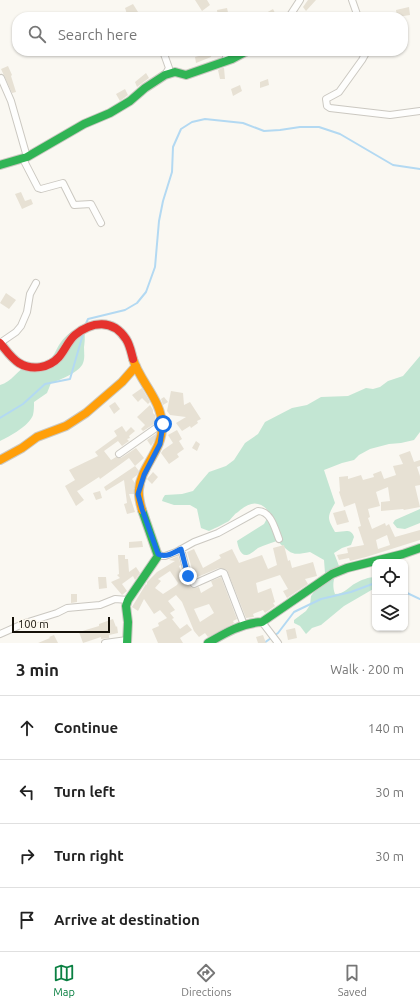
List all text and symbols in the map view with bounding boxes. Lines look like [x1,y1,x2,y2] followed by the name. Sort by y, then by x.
[12,12,408,56] search box
[26,23,48,45] icon: search
[58,26,137,43] text: Search here
[154,415,172,433] route start
[372,559,408,631] map controls
[372,559,408,595] button: locate
[179,567,197,585] route end
[372,595,408,631] button: layers
[12,615,110,634] scale bar
[18,618,49,630] text: 100 m
[16,660,59,679] text: 3 min
[330,662,404,676] text: Walk · 200 m
[16,717,38,739] icon: ahead
[54,719,118,736] text: Continue
[368,721,404,735] text: 140 m
[16,781,38,803] icon: left
[54,783,115,800] text: Turn left
[375,785,404,799] text: 30 m
[16,845,38,867] icon: right
[54,847,124,864] text: Turn right
[375,849,404,863] text: 30 m
[16,909,38,931] icon: arrive
[54,911,200,928] text: Arrive at destination
[53,962,75,998] tab: Map
[181,962,231,998] tab: Directions
[338,962,367,998] tab: Saved

